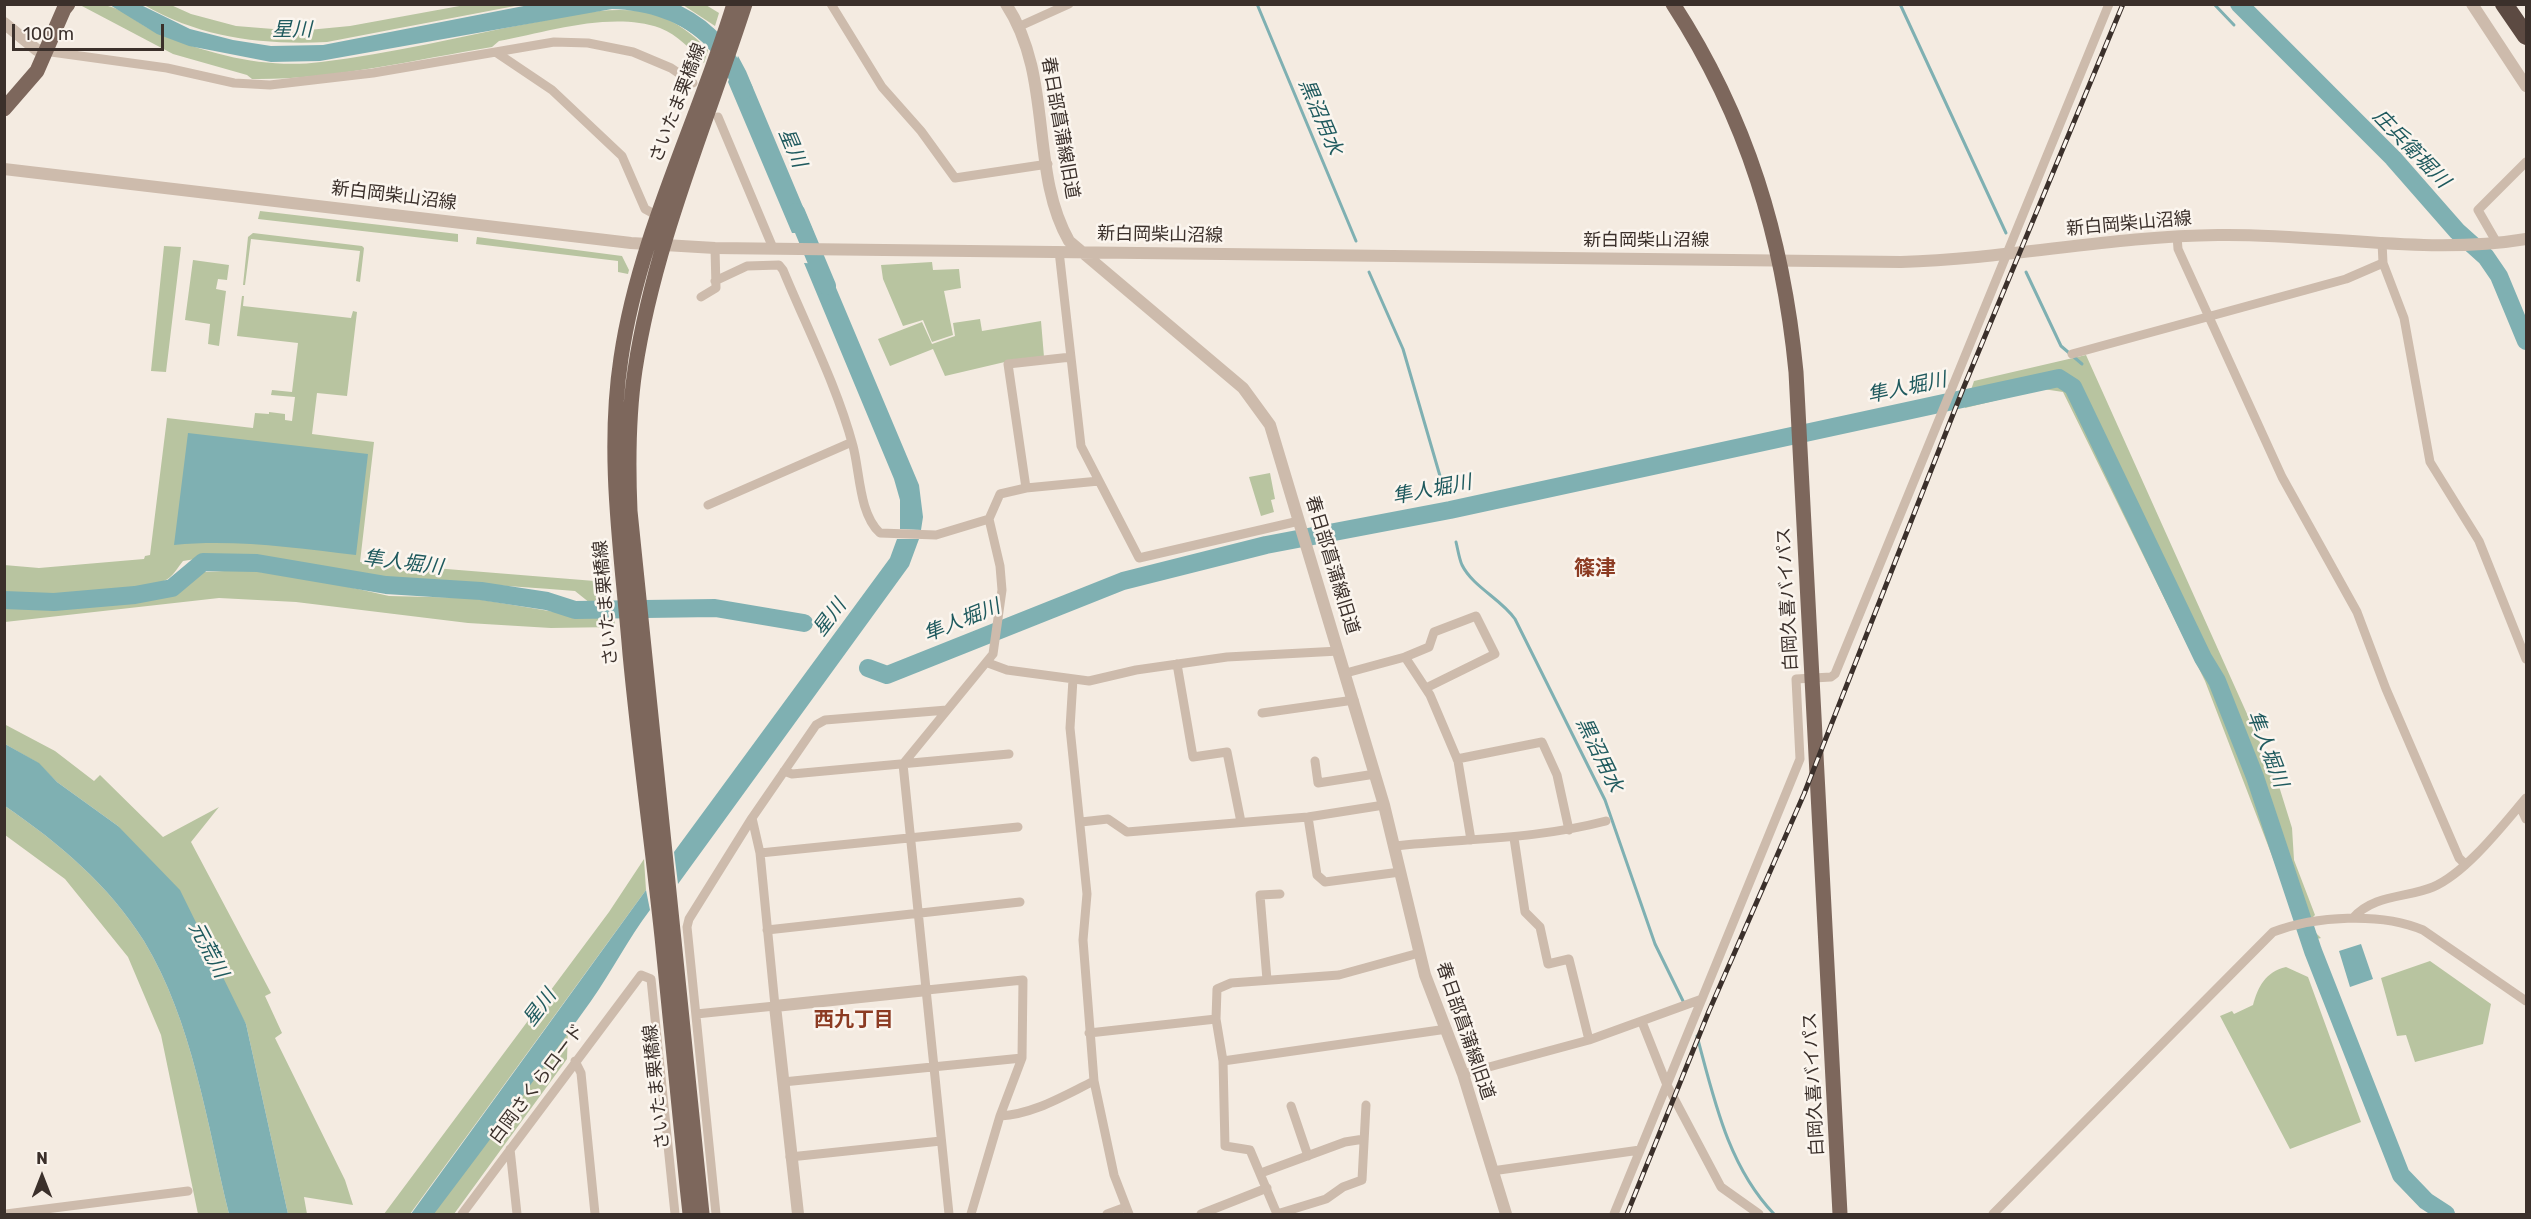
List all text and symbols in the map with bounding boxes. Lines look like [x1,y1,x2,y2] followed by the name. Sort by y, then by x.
[15,12,166,50] scale bar
[272,18,312,42] water label: 星川
[23,23,74,45] text: 100 m
[645,40,711,166] street label: さいたま栗橋線
[1037,55,1083,201] street label: 春日部菖蒲線旧道
[1293,75,1347,159] water label: 黒沼用水
[2368,105,2454,193] water label: 庄兵衛堀川
[773,125,811,171] water label: 星川
[330,178,458,214] street label: 新白岡柴山沼線
[2065,208,2193,240] street label: 新白岡柴山沼線
[1097,223,1223,247] street label: 新白岡柴山沼線
[1583,230,1709,252] street label: 新白岡柴山沼線
[1865,368,1949,408] water label: 隼人堀川
[1390,471,1474,509] water label: 隼人堀川
[1301,493,1363,637] street label: 春日部菖蒲線旧道
[1773,527,1803,671] street label: 白岡久喜バイパス
[590,539,622,667] street label: さいたま栗橋線
[362,546,444,580] water label: 隼人堀川
[1574,556,1616,582] district label: 篠津
[808,595,852,641] water label: 星川
[920,595,1004,647] water label: 隼人堀川
[2241,707,2293,791] water label: 隼人堀川
[1571,714,1627,796] water label: 黒沼用水
[183,918,233,982] water label: 元荒川
[1431,959,1499,1103] street label: 春日部菖蒲線旧道
[518,985,562,1031] water label: 星川
[814,1008,894,1032] district label: 西九丁目
[1799,1012,1829,1156] street label: 白岡久喜バイパス
[485,1020,589,1148] street label: 白岡さくらロード
[640,1023,674,1151] street label: さいたま栗橋線
[12,1147,72,1207] north arrow
[36,1149,48,1168] text: N

